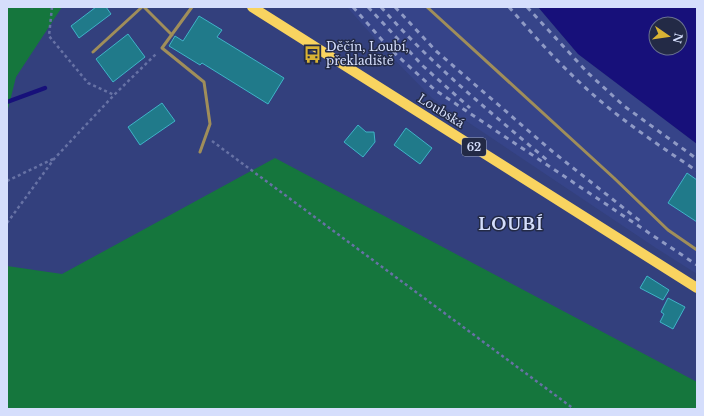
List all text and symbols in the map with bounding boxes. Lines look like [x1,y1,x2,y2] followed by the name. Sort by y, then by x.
[648,16,688,56] north arrow
[670,32,686,46] text: N
[326,39,409,68] place label: Děčín, Loubí, překladiště
[303,44,323,64] bus stop icon: Děčín, Loubí, překladiště
[415,90,468,131] street label: Loubská
[462,138,486,156] road number: 62
[478,214,544,234] district label: LOUBÍ

